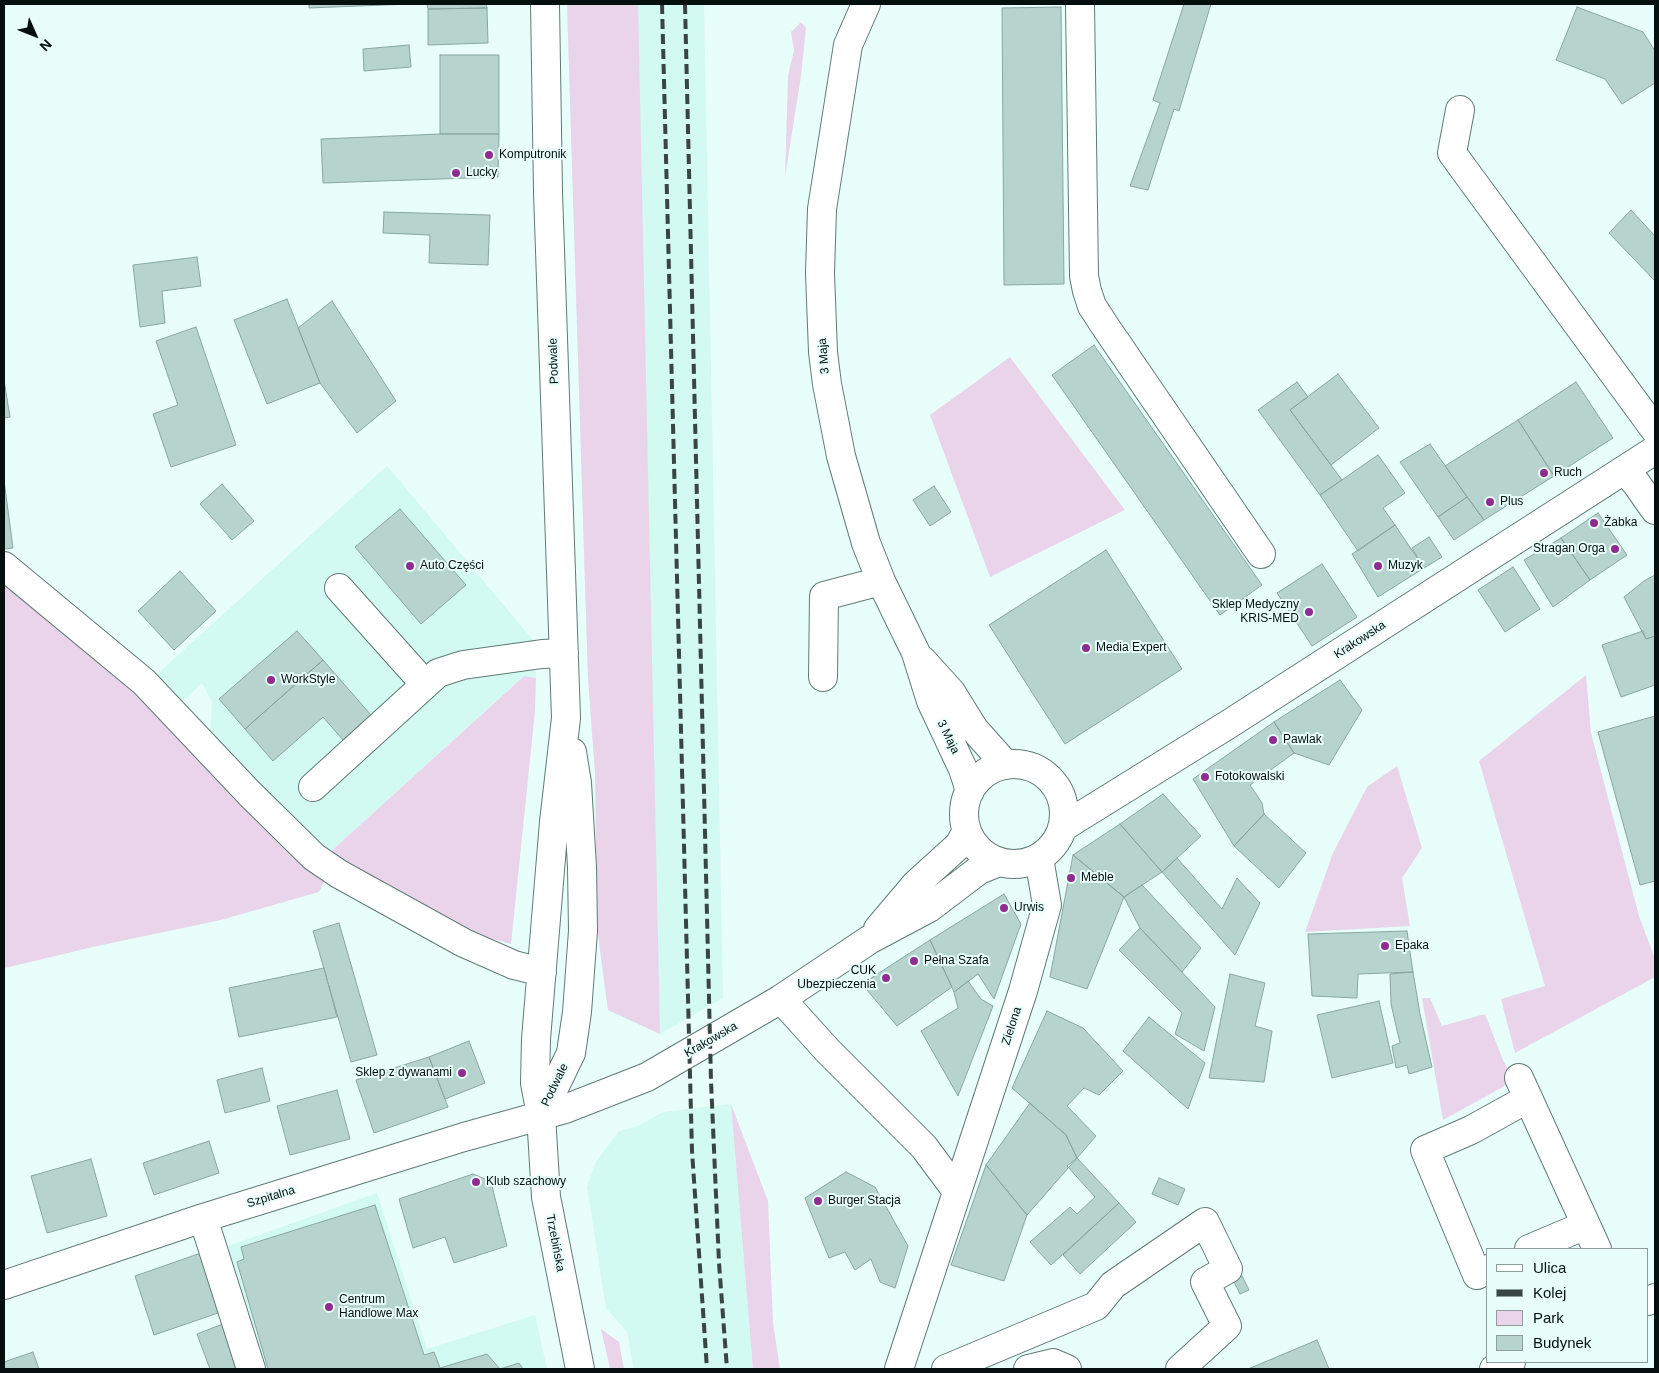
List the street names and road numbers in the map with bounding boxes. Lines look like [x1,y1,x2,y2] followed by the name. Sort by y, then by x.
[815,337,833,375] street label: 3 Maja
[546,338,562,384] street label: Podwale
[1331,618,1389,662] street label: Krakowska
[934,718,962,756] street label: 3 Maja
[999,1005,1025,1047] street label: Zielona
[682,1019,740,1061] street label: Krakowska
[538,1061,572,1109] street label: Podwale
[245,1183,297,1211] street label: Szpitalna
[542,1213,568,1273] street label: Trzebińska

